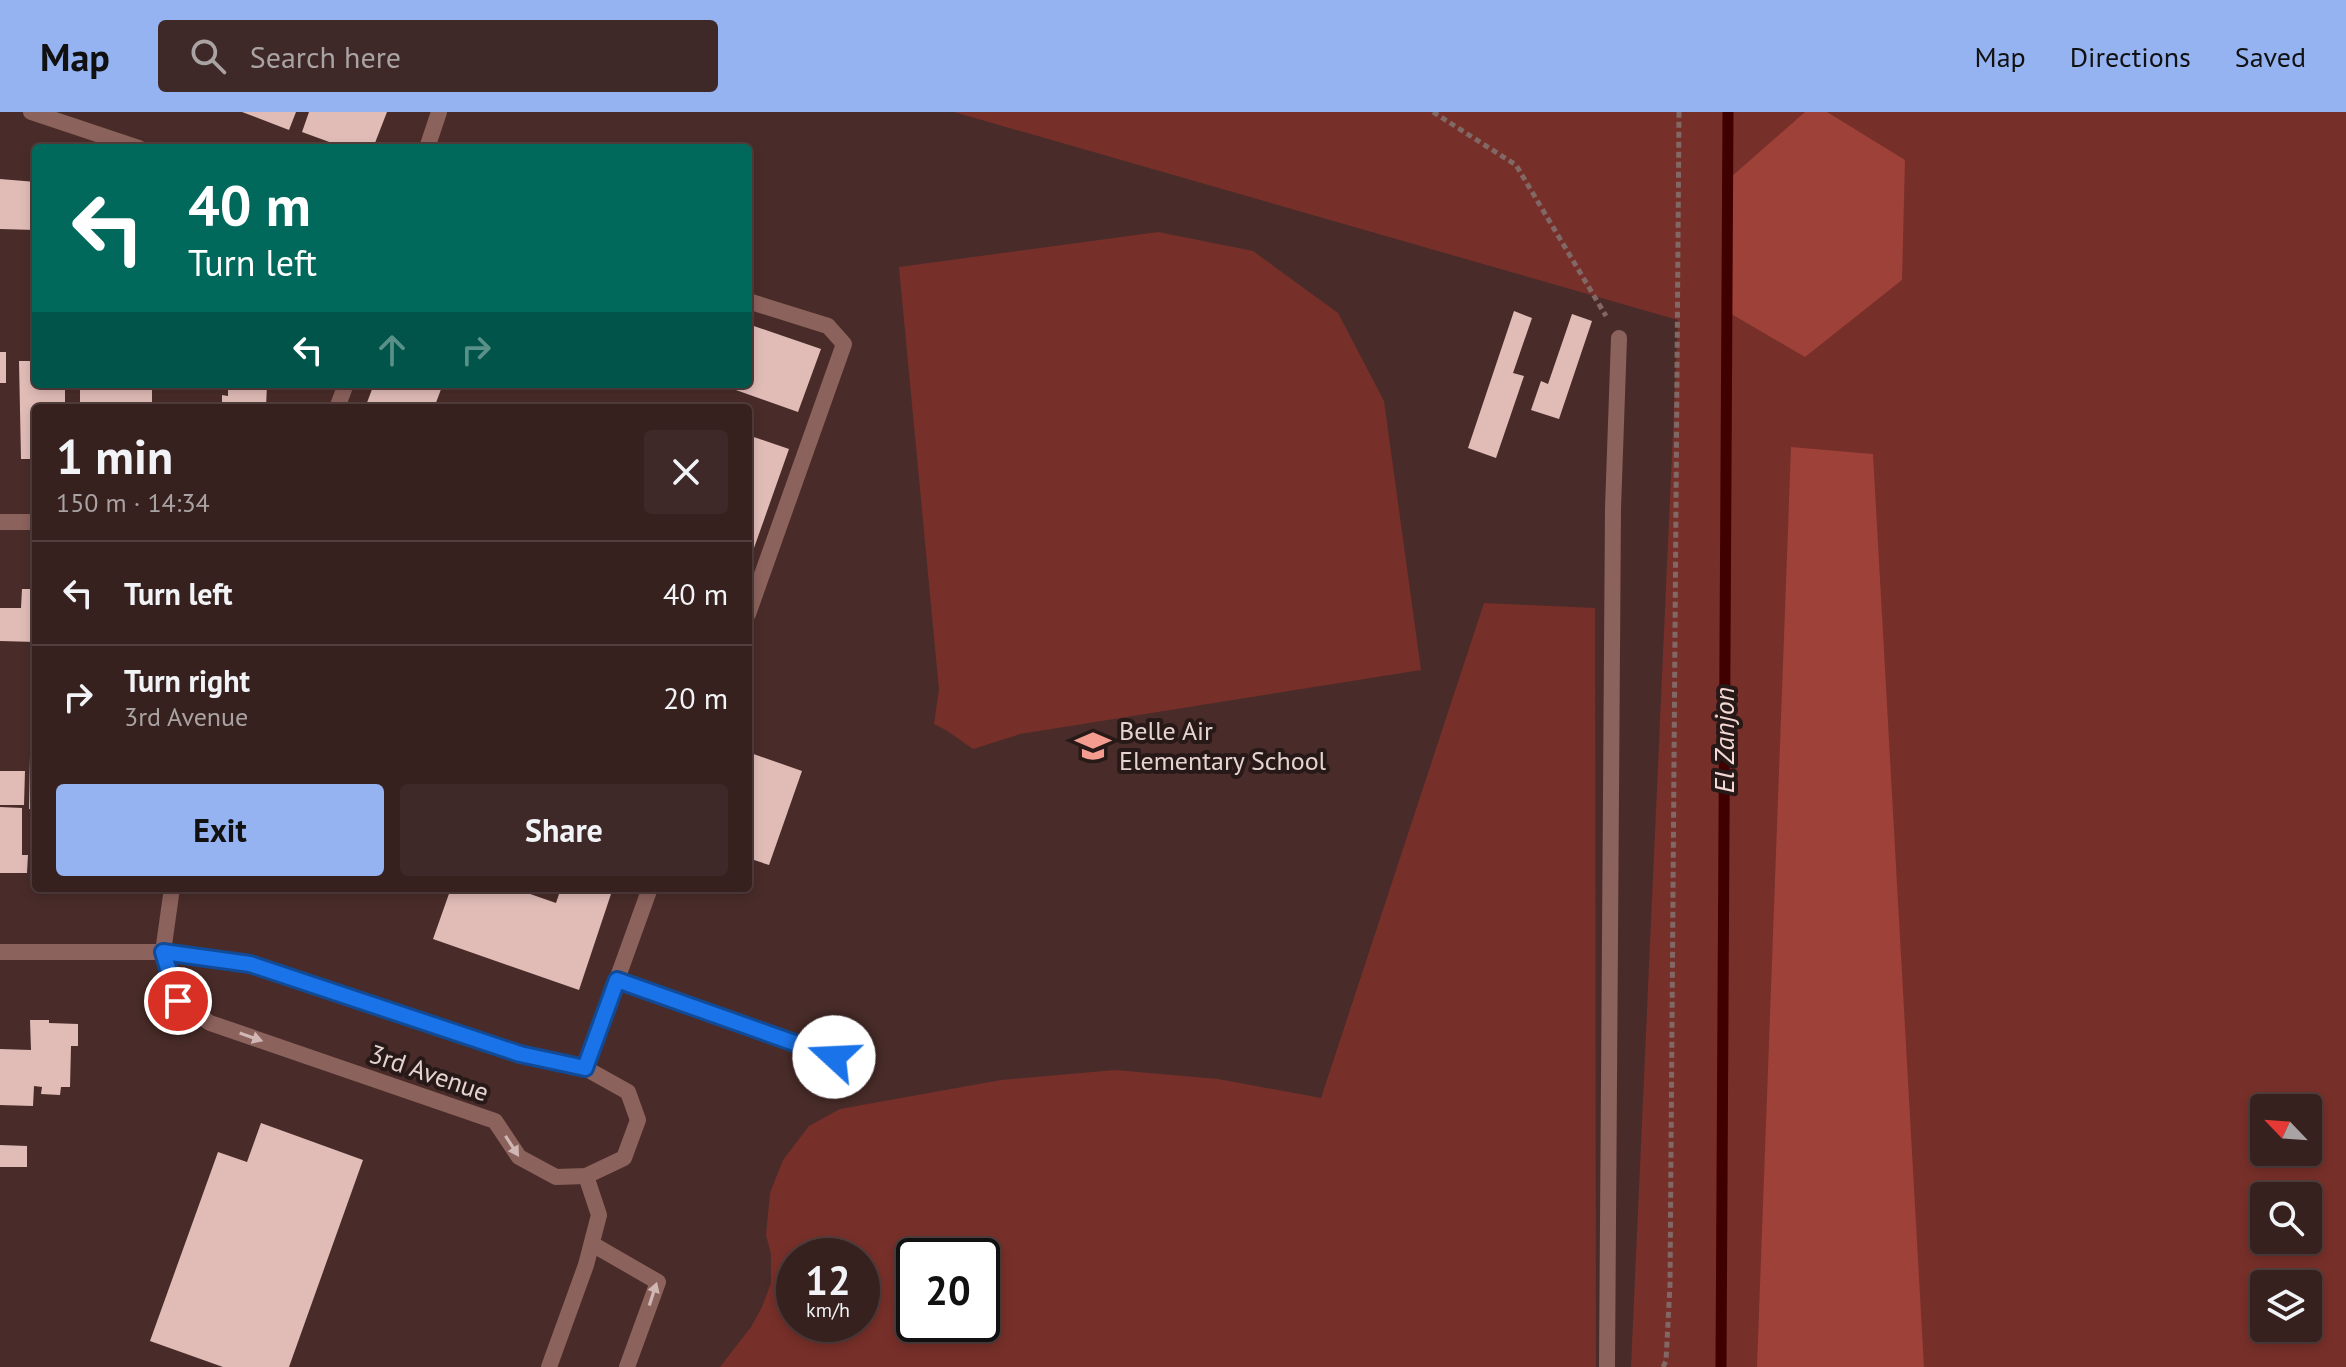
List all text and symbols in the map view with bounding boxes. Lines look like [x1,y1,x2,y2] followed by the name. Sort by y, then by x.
[158,20,718,92] search box
[40,32,110,81] text: Map
[186,34,230,78] icon: search
[250,37,401,76] text: Search here
[1975,38,2026,75] text: Map
[2070,38,2191,75] text: Directions
[2235,38,2306,75] text: Saved
[188,169,311,241] text: 40 m
[56,176,160,280] icon: left
[188,239,317,286] text: Turn left
[286,328,330,372] icon: left
[370,328,414,372] icon: ahead
[454,328,498,372] icon: right
[56,425,173,487] text: 1 min
[644,430,728,514] button: close
[56,486,210,519] text: 150 m · 14:34
[56,571,100,615] icon: left
[124,574,232,613] text: Turn left
[663,574,728,613] text: 40 m
[124,661,250,700] text: Turn right
[56,675,100,719] icon: right
[663,678,728,717] text: 20 m
[1705,687,1742,793] water label: El Zanjon
[124,700,248,733] text: 3rd Avenue
[1119,714,1327,777] place label: Belle Air Elementary School
[1074,727,1112,765] school or university icon: Belle Air Elementary School
[56,784,384,876] button: Exit
[400,784,728,876] button: Share
[144,967,212,1035] pin
[156,979,200,1023] icon: arrive
[792,1015,876,1099] position arrow
[239,1031,263,1043] one-way arrow
[365,1037,493,1108] street label: 3rd Avenue
[2250,1094,2322,1166] north arrow
[2250,1094,2322,1342] map controls
[504,1135,518,1157] one-way arrow
[2250,1182,2322,1254] button: search
[896,1238,1000,1342] speed limit sign: 20
[805,1254,851,1306] text: 12
[2250,1270,2322,1342] button: layers
[647,1282,660,1306] one-way arrow
[806,1297,850,1323] text: km/h

